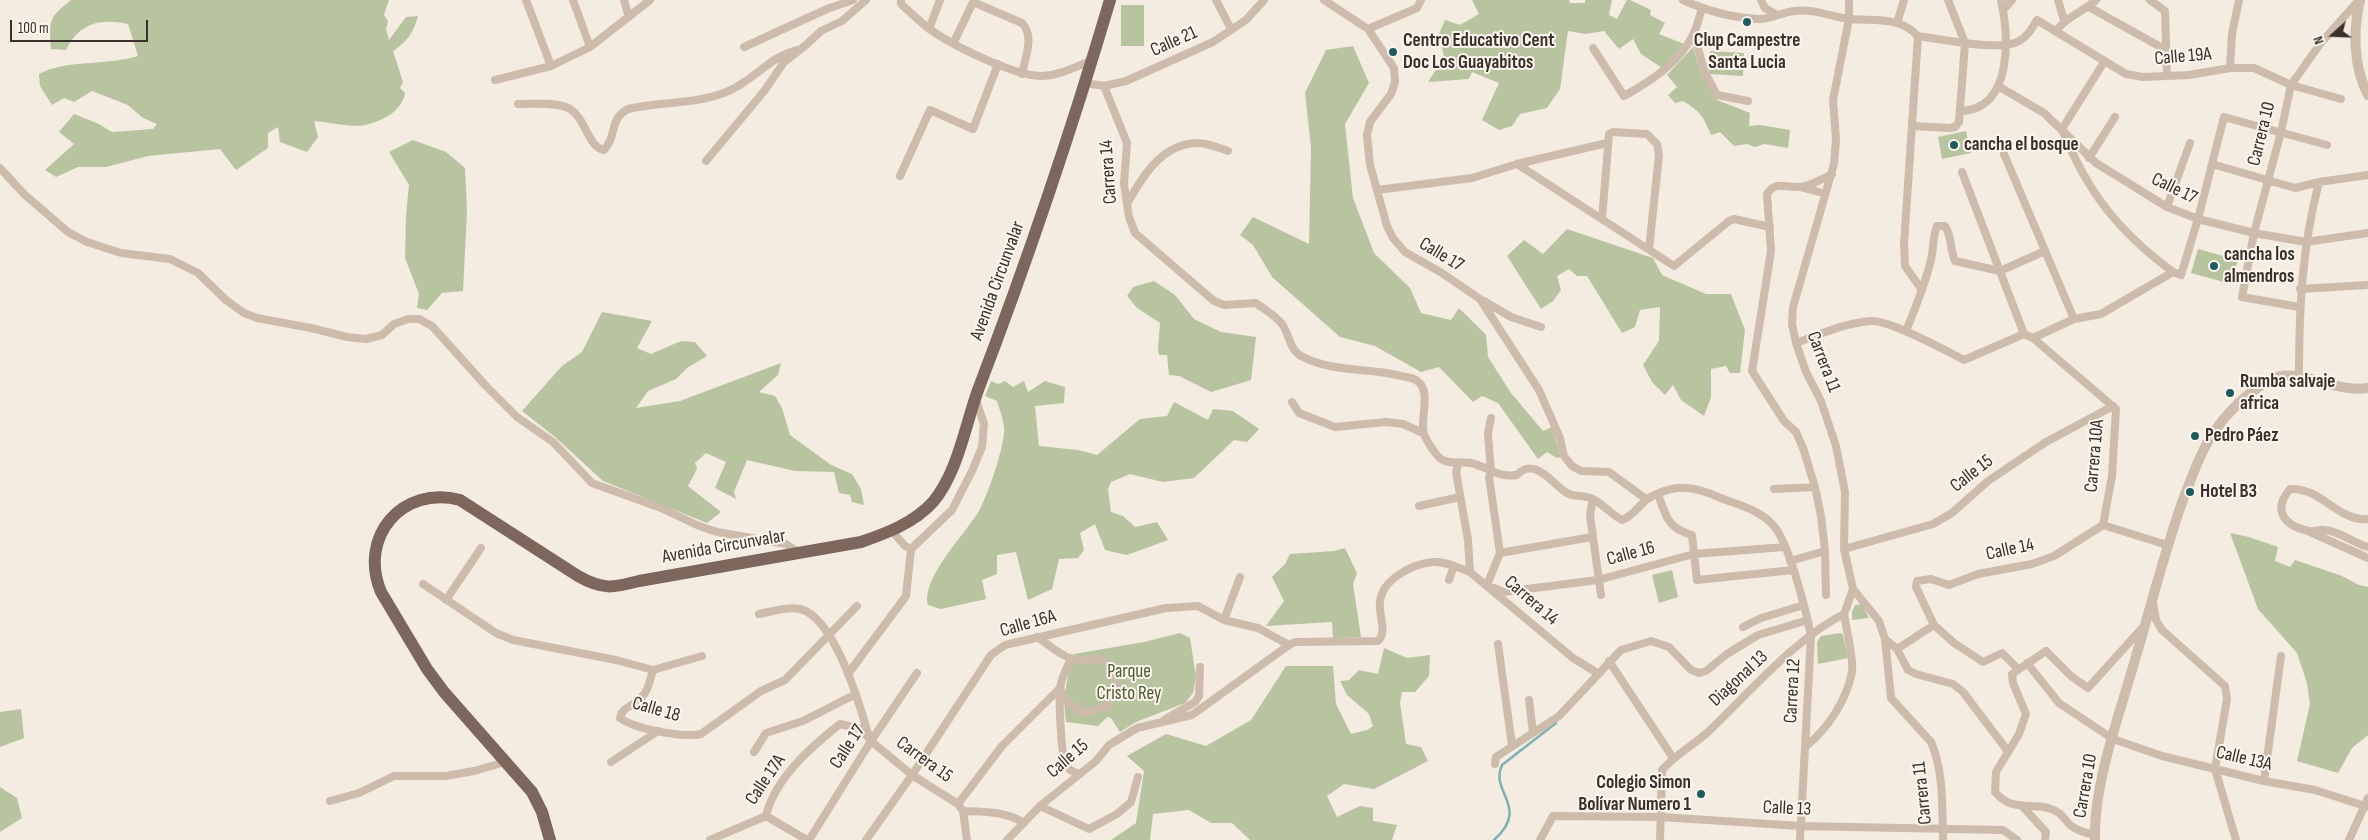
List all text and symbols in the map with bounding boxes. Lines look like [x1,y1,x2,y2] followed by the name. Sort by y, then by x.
[12,10,150,42] scale bar
[2308,10,2358,60] north arrow
[1741,16,1753,28] marker: Clup Campestre Santa Lucia
[18,19,49,38] text: 100 m
[1147,22,1201,62] street label: Calle 21
[1403,30,1555,74] place label: Centro Educativo Cent Doc Los Guayabitos
[1694,30,1800,74] place label: Clup Campestre Santa Lucia
[2309,34,2328,47] text: N
[2154,43,2212,71] street label: Calle 19A
[1387,46,1399,58] marker: Centro Educativo Cent Doc Los Guayabitos
[2243,100,2281,168] street label: Carrera 10
[1964,134,2079,156] place label: cancha el bosque
[1095,139,1123,205] street label: Carrera 14
[1948,139,1960,151] marker: cancha el bosque
[2147,168,2201,210] street label: Calle 17
[966,218,1030,344] street label: Avenida Circunvalar
[1414,233,1468,277] street label: Calle 17
[2224,244,2295,288] place label: cancha los almendros
[2208,260,2220,272] marker: cancha los almendros
[1801,328,1845,396] street label: Carrera 11
[2240,371,2335,415] place label: Rumba salvaje africa
[2224,387,2236,399] marker: Rumba salvaje africa
[2080,419,2110,493] street label: Carrera 10A
[2205,425,2278,447] place label: Pedro Páez
[2189,430,2201,442] marker: Pedro Páez
[1946,450,1998,498] street label: Calle 15
[2200,481,2257,503] place label: Hotel B3
[2184,486,2196,498] marker: Hotel B3
[661,525,787,569] street label: Avenida Circunvalar
[1984,534,2036,566] street label: Calle 14
[1604,537,1658,571] street label: Calle 16
[1499,571,1563,631] street label: Carrera 14
[997,605,1059,643] street label: Calle 16A
[1705,646,1773,712] street label: Diagonal 13
[1780,658,1806,724] street label: Carrera 12
[1097,661,1161,705] park label: Parque Cristo Rey
[629,692,683,728] street label: Calle 18
[825,721,871,773] street label: Calle 17
[891,732,957,788] street label: Carrera 15
[1042,735,1094,783] street label: Calle 15
[2214,742,2274,776] street label: Calle 13A
[741,750,791,810] street label: Calle 17A
[2069,752,2103,820] street label: Carrera 10
[1908,760,1938,826] street label: Carrera 11
[1578,772,1691,816] place label: Colegio Simon Bolívar Numero 1
[1695,788,1707,800] marker: Colegio Simon Bolívar Numero 1
[1762,796,1812,822] street label: Calle 13

